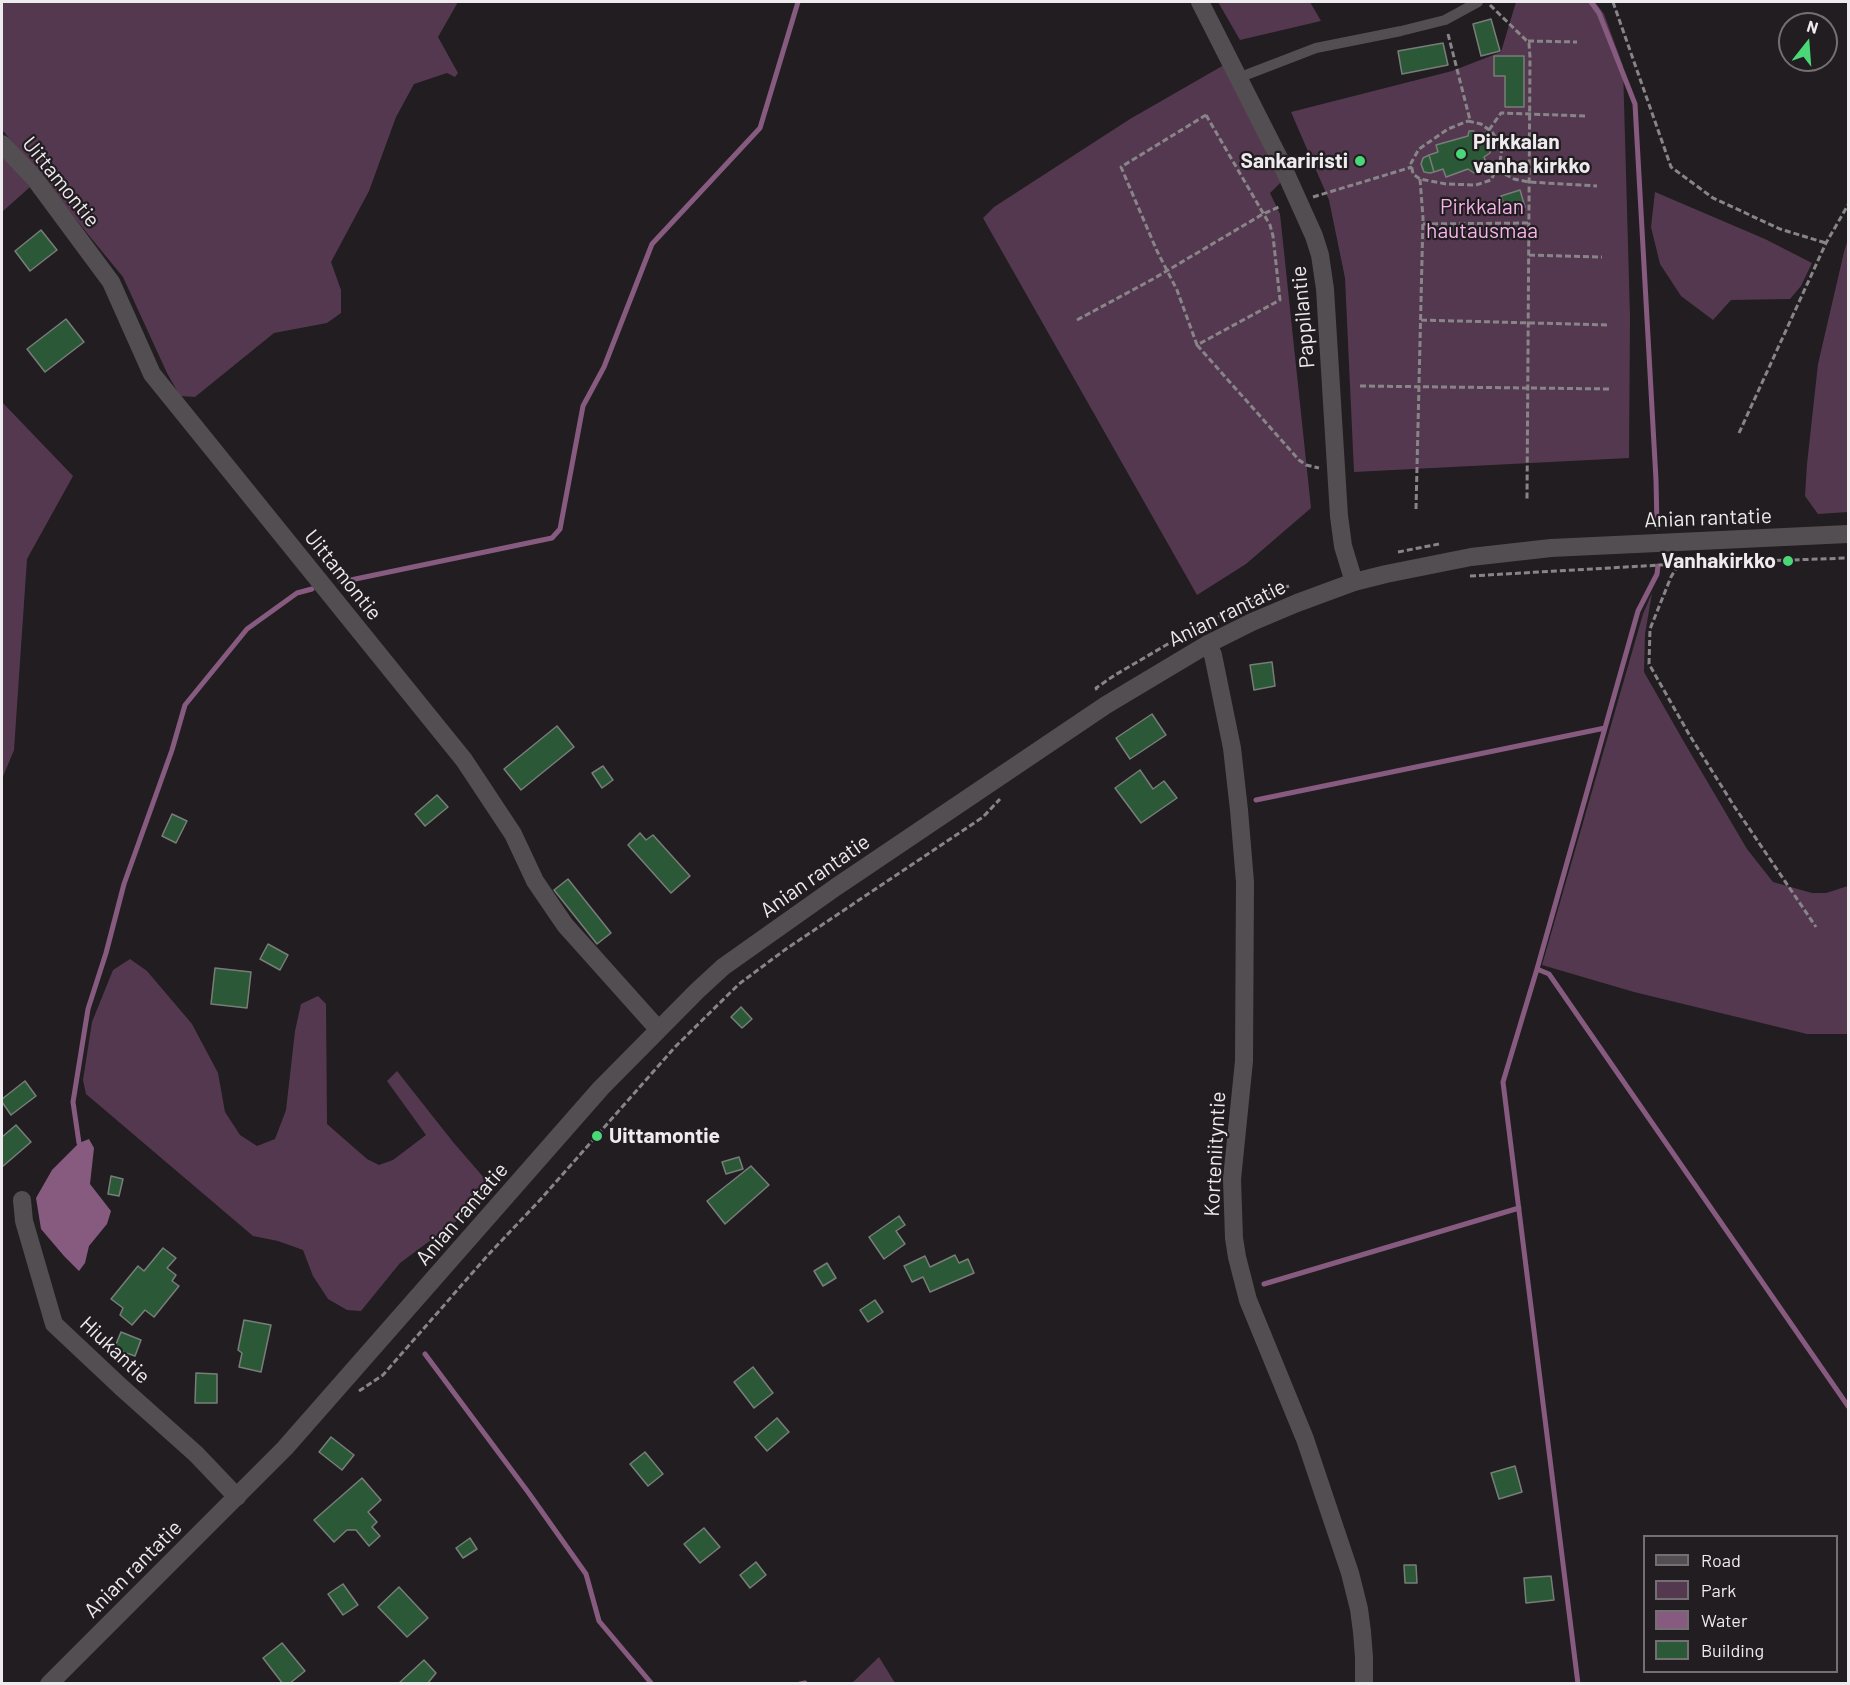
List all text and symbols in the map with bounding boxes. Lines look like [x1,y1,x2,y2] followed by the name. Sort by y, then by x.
[1778,12,1838,72] north arrow
[1805,16,1821,37] text: N
[1473,129,1590,179] place label: Pirkkalan vanha kirkko
[17,132,105,232] street label: Uittamontie
[1454,147,1468,161] marker: Pirkkalan vanha kirkko
[1241,148,1348,174] place label: Sankariristi
[1353,154,1367,168] marker: Sankariristi
[1426,194,1538,244] park label: Pirkkalan hautausmaa
[1286,265,1320,369] street label: Pappilantie
[1644,503,1772,533] street label: Anian rantatie
[299,525,387,625] street label: Uittamontie
[1661,548,1776,574] place label: Vanhakirkko
[1781,554,1795,568] marker: Vanhakirkko
[1164,574,1290,652] street label: Anian rantatie
[755,829,875,923] street label: Anian rantatie
[1199,1091,1231,1217] street label: Korteniityntie
[609,1123,720,1149] place label: Uittamontie
[590,1129,604,1143] marker: Uittamontie
[411,1158,513,1270] street label: Anian rantatie
[75,1311,155,1389] street label: Hiukantie
[79,1515,187,1623] street label: Anian rantatie
[1643,1535,1838,1673] legend
[1701,1549,1741,1571] text: Road
[1701,1579,1736,1601] text: Park
[1701,1609,1748,1631] text: Water
[1701,1639,1764,1661] text: Building

